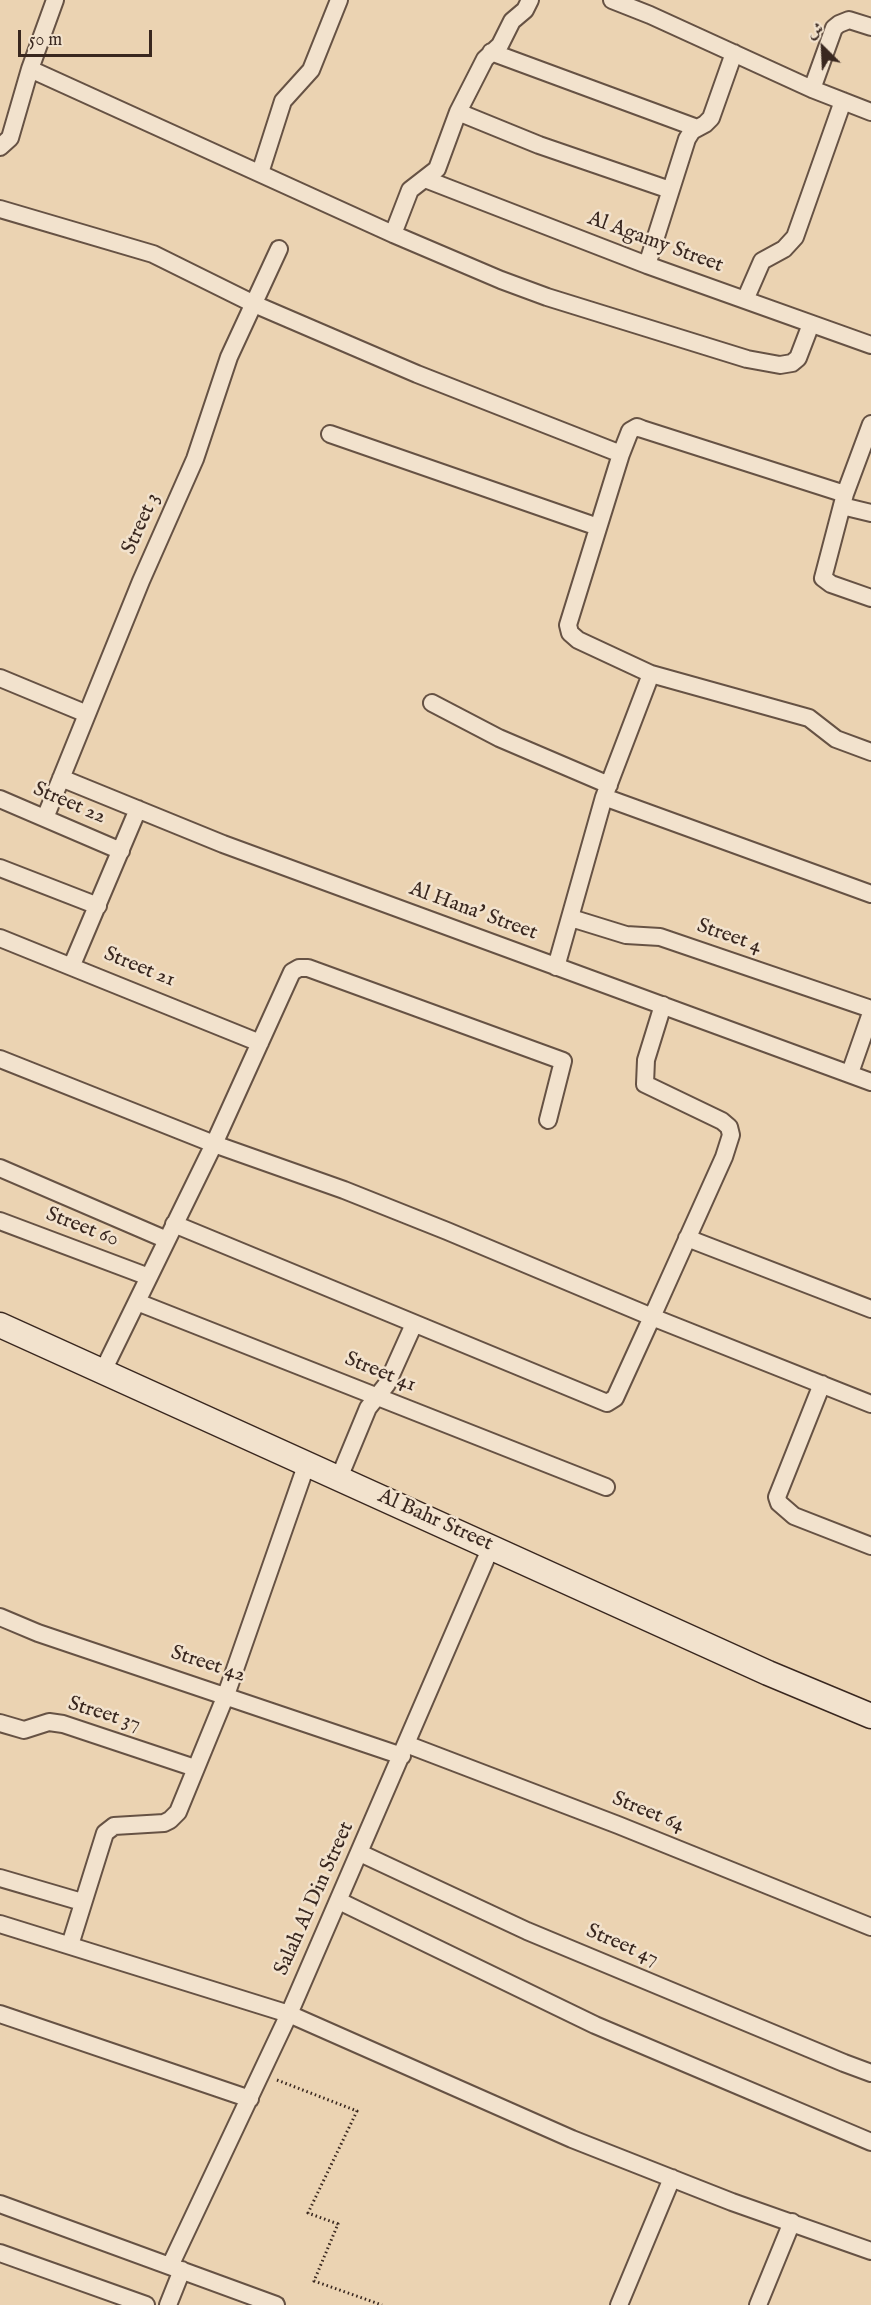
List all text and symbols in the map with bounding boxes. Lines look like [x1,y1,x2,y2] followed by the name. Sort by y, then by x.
[21,18,154,56] scale bar
[793,18,853,78] north arrow
[804,19,827,44] text: ش
[29,29,62,52] text: 50 m
[584,207,726,279] street label: Al Agamy Street
[117,489,167,559] street label: Street 3
[29,777,109,831] street label: Street 22
[406,877,540,947] street label: Al Hana' Street
[693,914,765,960] street label: Street 4
[100,942,178,994] street label: Street 21
[42,1203,122,1253] street label: Street 60
[341,1347,419,1399] street label: Street 41
[374,1484,496,1558] street label: Al Bahr Street
[168,1641,248,1689] street label: Street 42
[65,1692,143,1738] street label: Street 37
[608,1787,688,1839] street label: Street 64
[270,1818,360,1980] street label: Salah Al Din Street
[582,1920,662,1972] street label: Street 47

